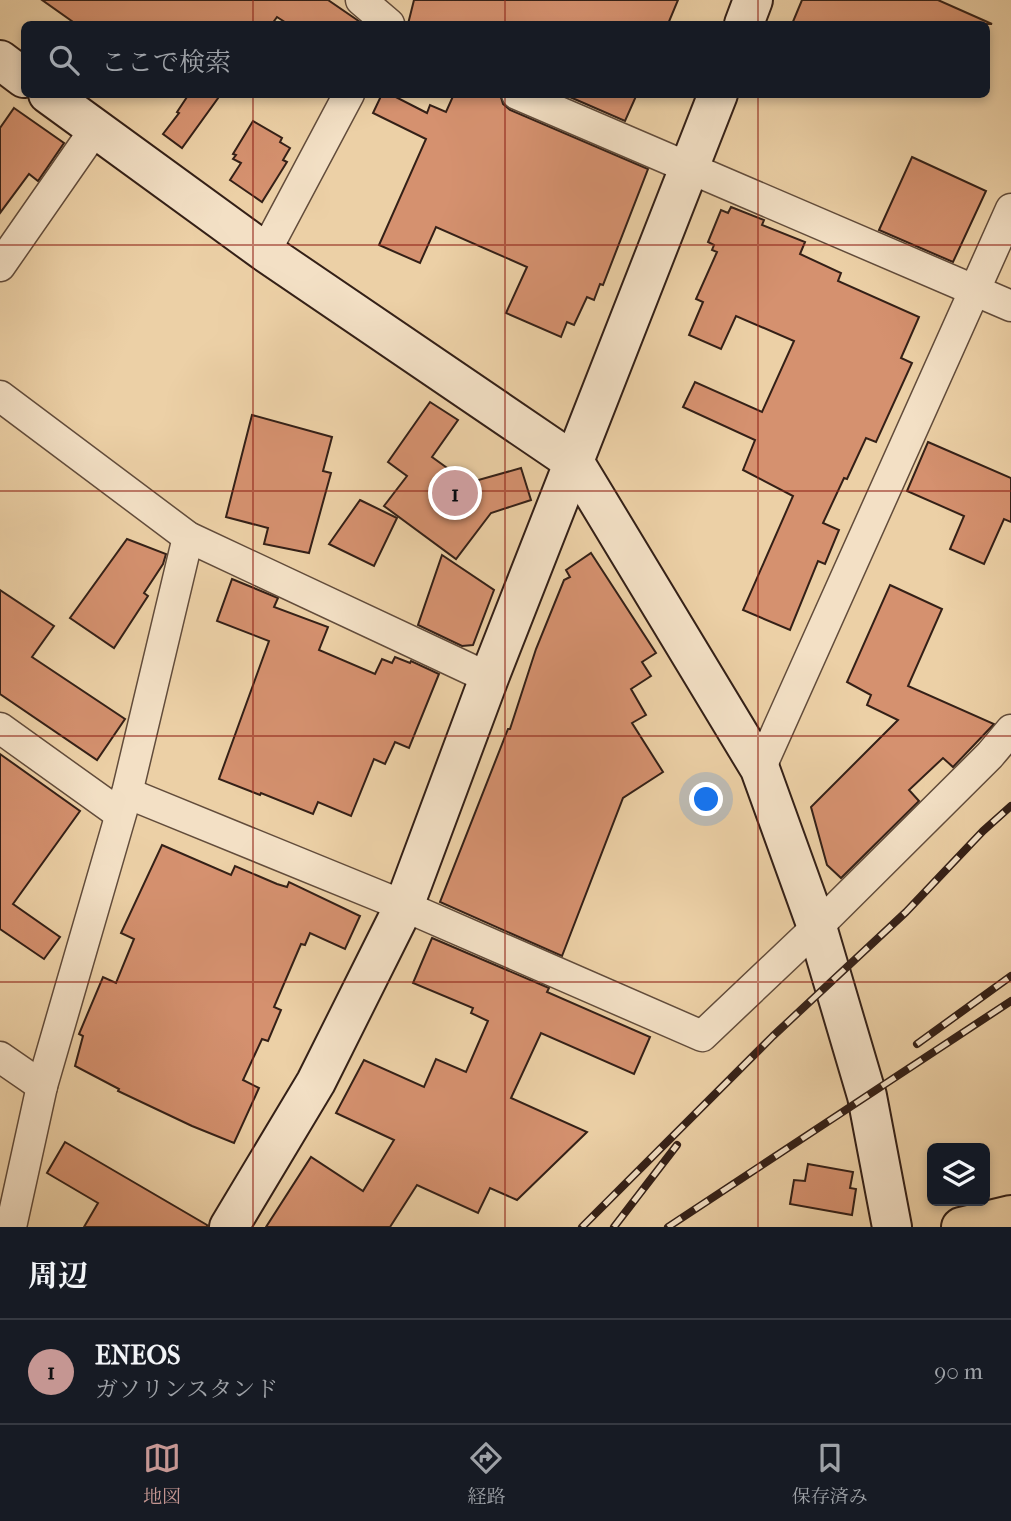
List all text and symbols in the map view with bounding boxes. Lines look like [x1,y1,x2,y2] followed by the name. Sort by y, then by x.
[21,21,990,98] search box
[45,41,83,79] icon: search
[101,47,231,78] text: ここで検索
[432,467,478,519] pin: 1
[689,782,723,816] your location
[927,1143,990,1206] map controls
[927,1143,990,1206] button: layers
[28,1259,88,1294] text: 周辺
[95,1340,181,1371] text: ENEOS
[47,1358,55,1385] text: 1
[934,1358,983,1385] text: 90 m
[95,1376,278,1403] text: ガソリンスタンド
[143,1439,181,1508] tab: 地図
[467,1439,506,1508] tab: 経路
[792,1439,868,1508] tab: 保存済み

